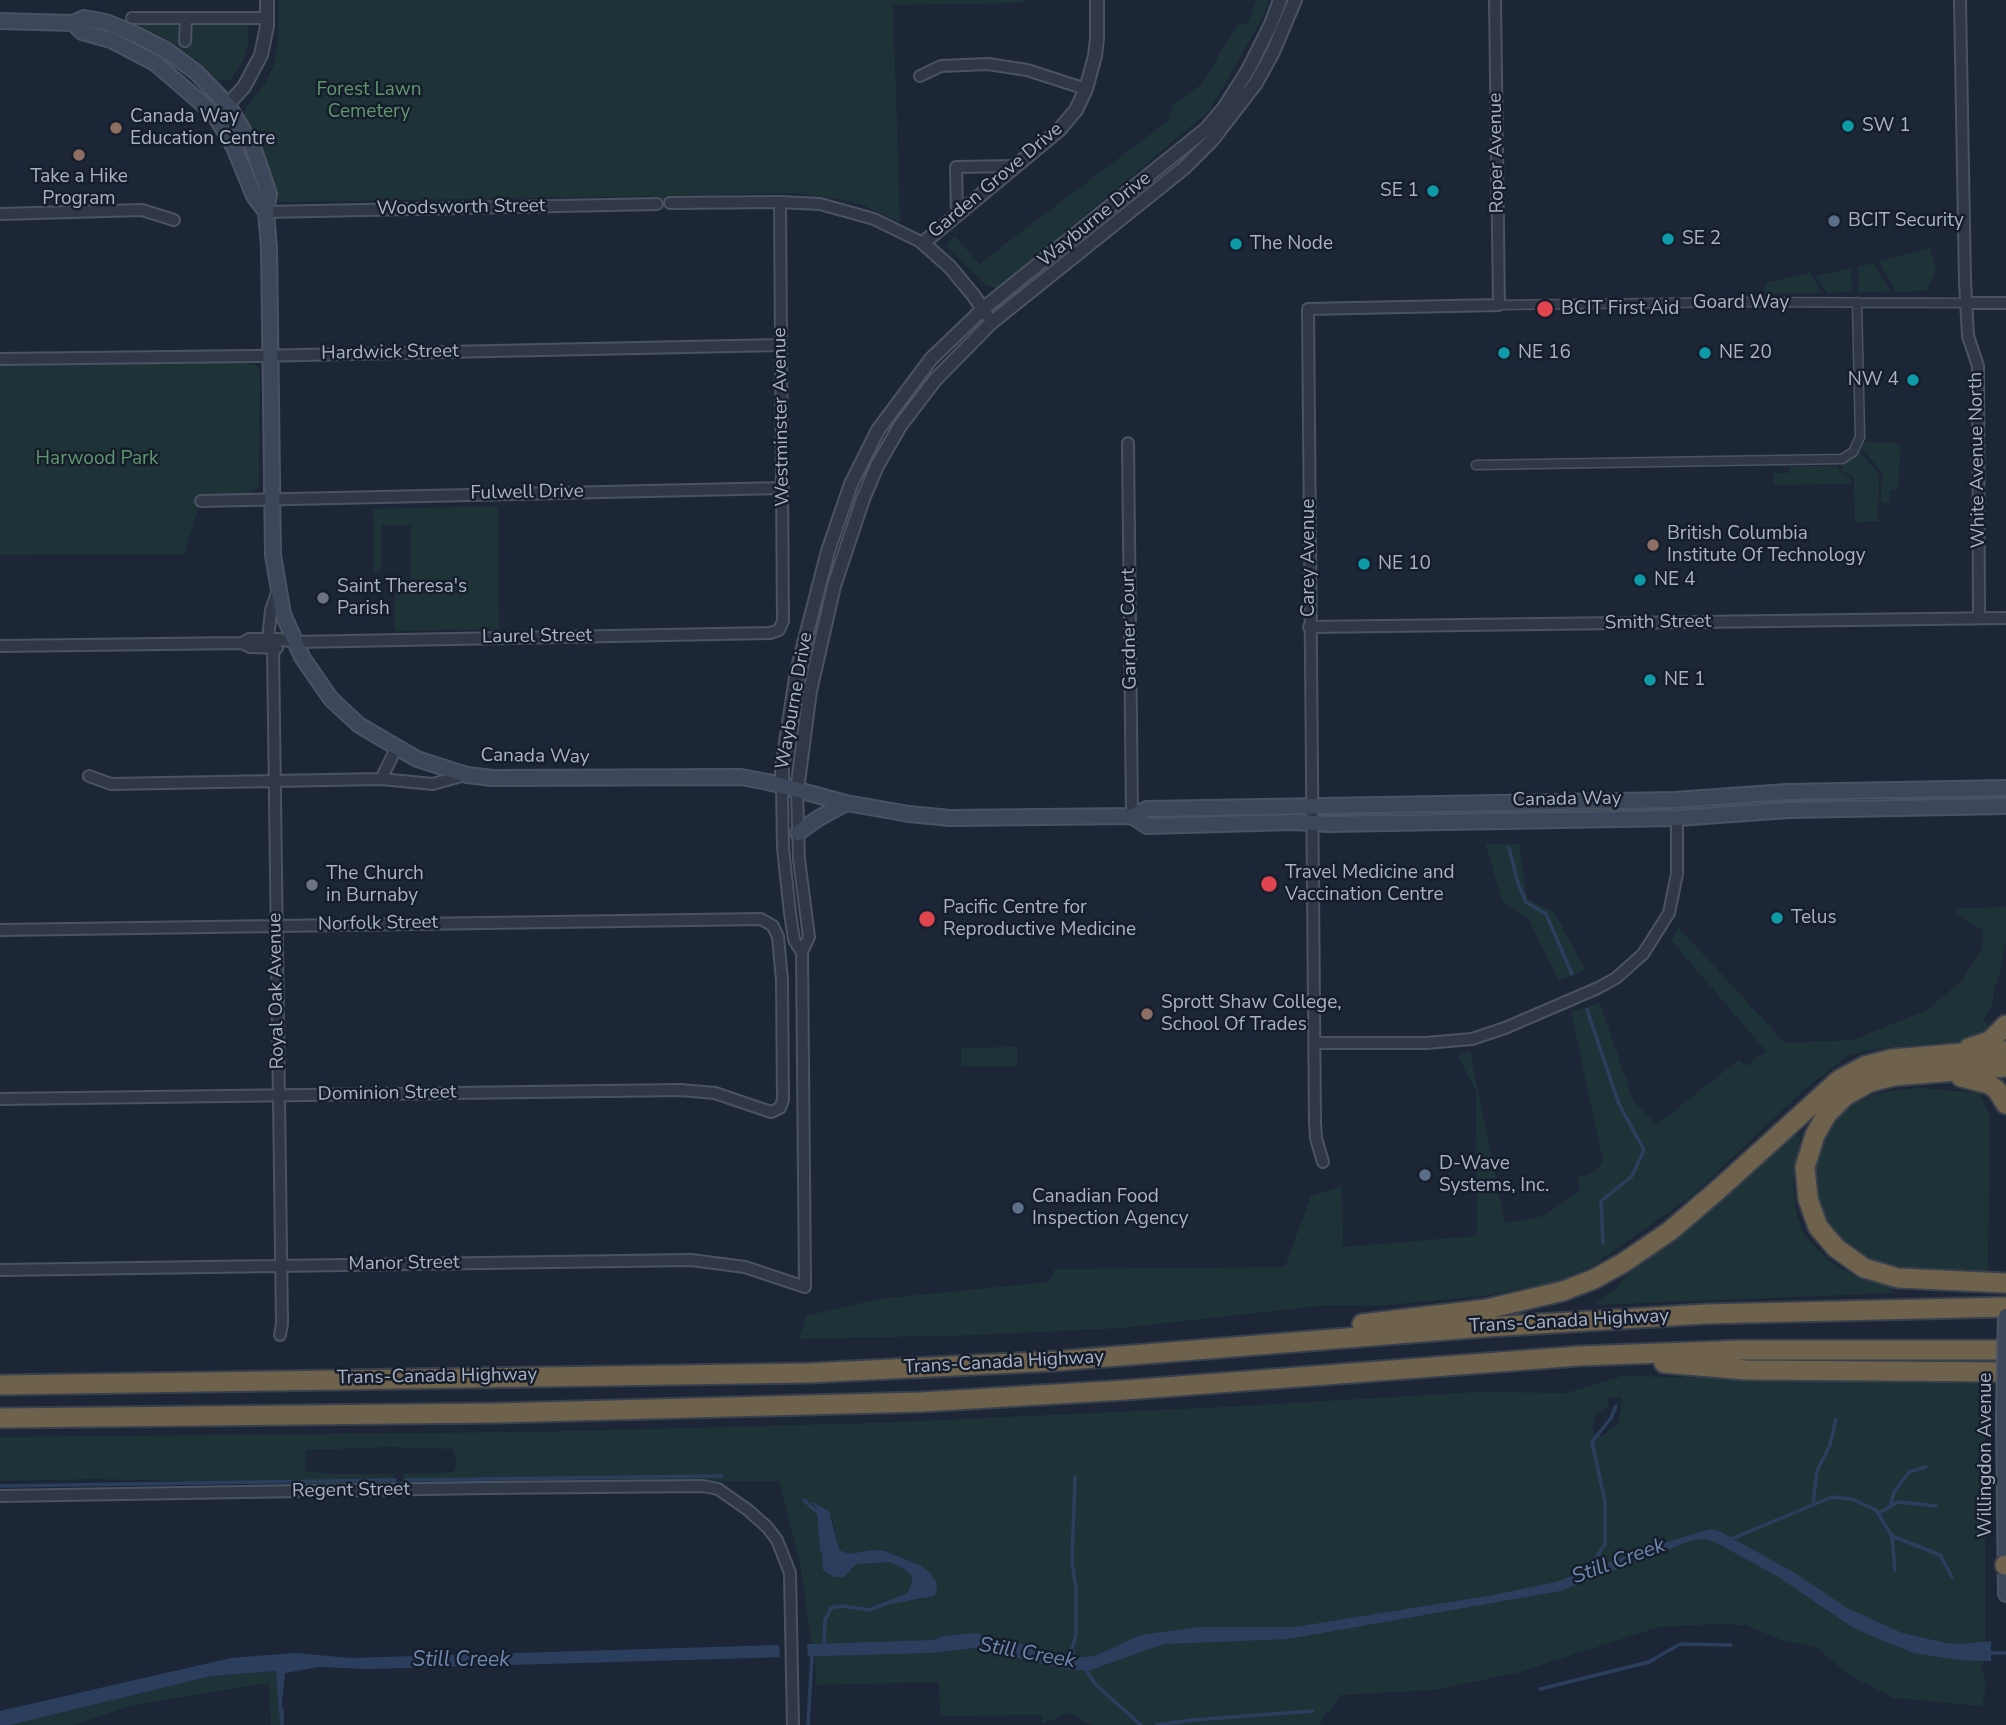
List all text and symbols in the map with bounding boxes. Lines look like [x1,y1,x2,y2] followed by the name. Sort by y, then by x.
[316,79,422,123] park label: Forest Lawn Cemetery
[1485,93,1509,213] street label: Roper Avenue
[130,106,275,150] place label: Canada Way Education Centre
[1862,115,1911,137] place label: SW 1
[924,118,1068,244] street label: Garden Grove Drive
[1840,118,1856,134] marker: SW 1
[108,120,124,136] marker: Canada Way Education Centre
[71,147,87,163] marker: Take a Hike Program
[30,166,128,210] place label: Take a Hike Program
[1034,167,1156,273] street label: Wayburne Drive
[1380,180,1419,202] place label: SE 1
[1425,183,1441,199] marker: SE 1
[376,195,546,221] street label: Woodsworth Street
[1848,210,1964,232] place label: BCIT Security
[1826,213,1842,229] marker: BCIT Security
[1682,228,1721,250] place label: SE 2
[1660,231,1676,247] marker: SE 2
[1250,233,1333,255] place label: The Node
[1228,236,1244,252] marker: The Node
[1693,292,1789,314] street label: Goard Way
[1561,298,1679,320] place label: BCIT First Aid
[1535,299,1555,319] marker: BCIT First Aid
[769,327,795,507] street label: Westminster Avenue
[321,340,459,366] street label: Hardwick Street
[1518,342,1571,364] place label: NE 16
[1719,342,1772,364] place label: NE 20
[1496,345,1512,361] marker: NE 16
[1697,345,1713,361] marker: NE 20
[1848,369,1899,391] place label: NW 4
[1905,372,1921,388] marker: NW 4
[1965,372,1991,548] street label: White Avenue North
[36,448,158,470] park label: Harwood Park
[470,481,584,505] street label: Fulwell Drive
[1298,499,1320,617] street label: Carey Avenue
[1667,523,1865,567] place label: British Columbia Institute Of Technology
[1645,537,1661,553] marker: British Columbia Institute Of Technology
[1378,553,1431,575] place label: NE 10
[1356,556,1372,572] marker: NE 10
[1118,568,1142,690] street label: Gardner Court
[1654,569,1695,591] place label: NE 4
[1632,572,1648,588] marker: NE 4
[337,576,467,620] place label: Saint Theresa's Parish
[315,590,331,606] marker: Saint Theresa's Parish
[1605,611,1711,635] street label: Smith Street
[482,625,592,649] street label: Laurel Street
[772,631,818,771] street label: Wayburne Drive
[1664,669,1705,691] place label: NE 1
[1642,672,1658,688] marker: NE 1
[480,745,590,769] street label: Canada Way
[1512,788,1622,812] street label: Canada Way
[1285,862,1455,906] place label: Travel Medicine and Vaccination Centre
[326,863,424,907] place label: The Church in Burnaby
[1259,874,1279,894] marker: Travel Medicine and Vaccination Centre
[304,877,320,893] marker: The Church in Burnaby
[943,897,1136,941] place label: Pacific Centre for Reproductive Medicine
[1791,907,1837,929] place label: Telus
[917,909,937,929] marker: Pacific Centre for Reproductive Medicine
[1769,910,1785,926] marker: Telus
[264,912,290,1070] street label: Royal Oak Avenue
[318,912,438,936] street label: Norfolk Street
[1161,992,1342,1036] place label: Sprott Shaw College, School Of Trades
[1139,1006,1155,1022] marker: Sprott Shaw College, School Of Trades
[318,1081,456,1107] street label: Dominion Street
[1439,1153,1549,1197] place label: D-Wave Systems, Inc.
[1417,1167,1433,1183] marker: D-Wave Systems, Inc.
[1032,1186,1189,1230] place label: Canadian Food Inspection Agency
[1010,1200,1026,1216] marker: Canadian Food Inspection Agency
[348,1252,460,1276] street label: Manor Street
[1468,1305,1670,1339] street label: Trans-Canada Highway
[903,1346,1105,1380] street label: Trans-Canada Highway
[337,1364,537,1390] street label: Trans-Canada Highway
[1975,1373,1997,1537] street label: Willingdon Avenue
[292,1479,410,1503] street label: Regent Street
[1569,1534,1669,1590] water label: Still Creek
[977,1633,1077,1675] water label: Still Creek
[412,1648,510,1674] water label: Still Creek

